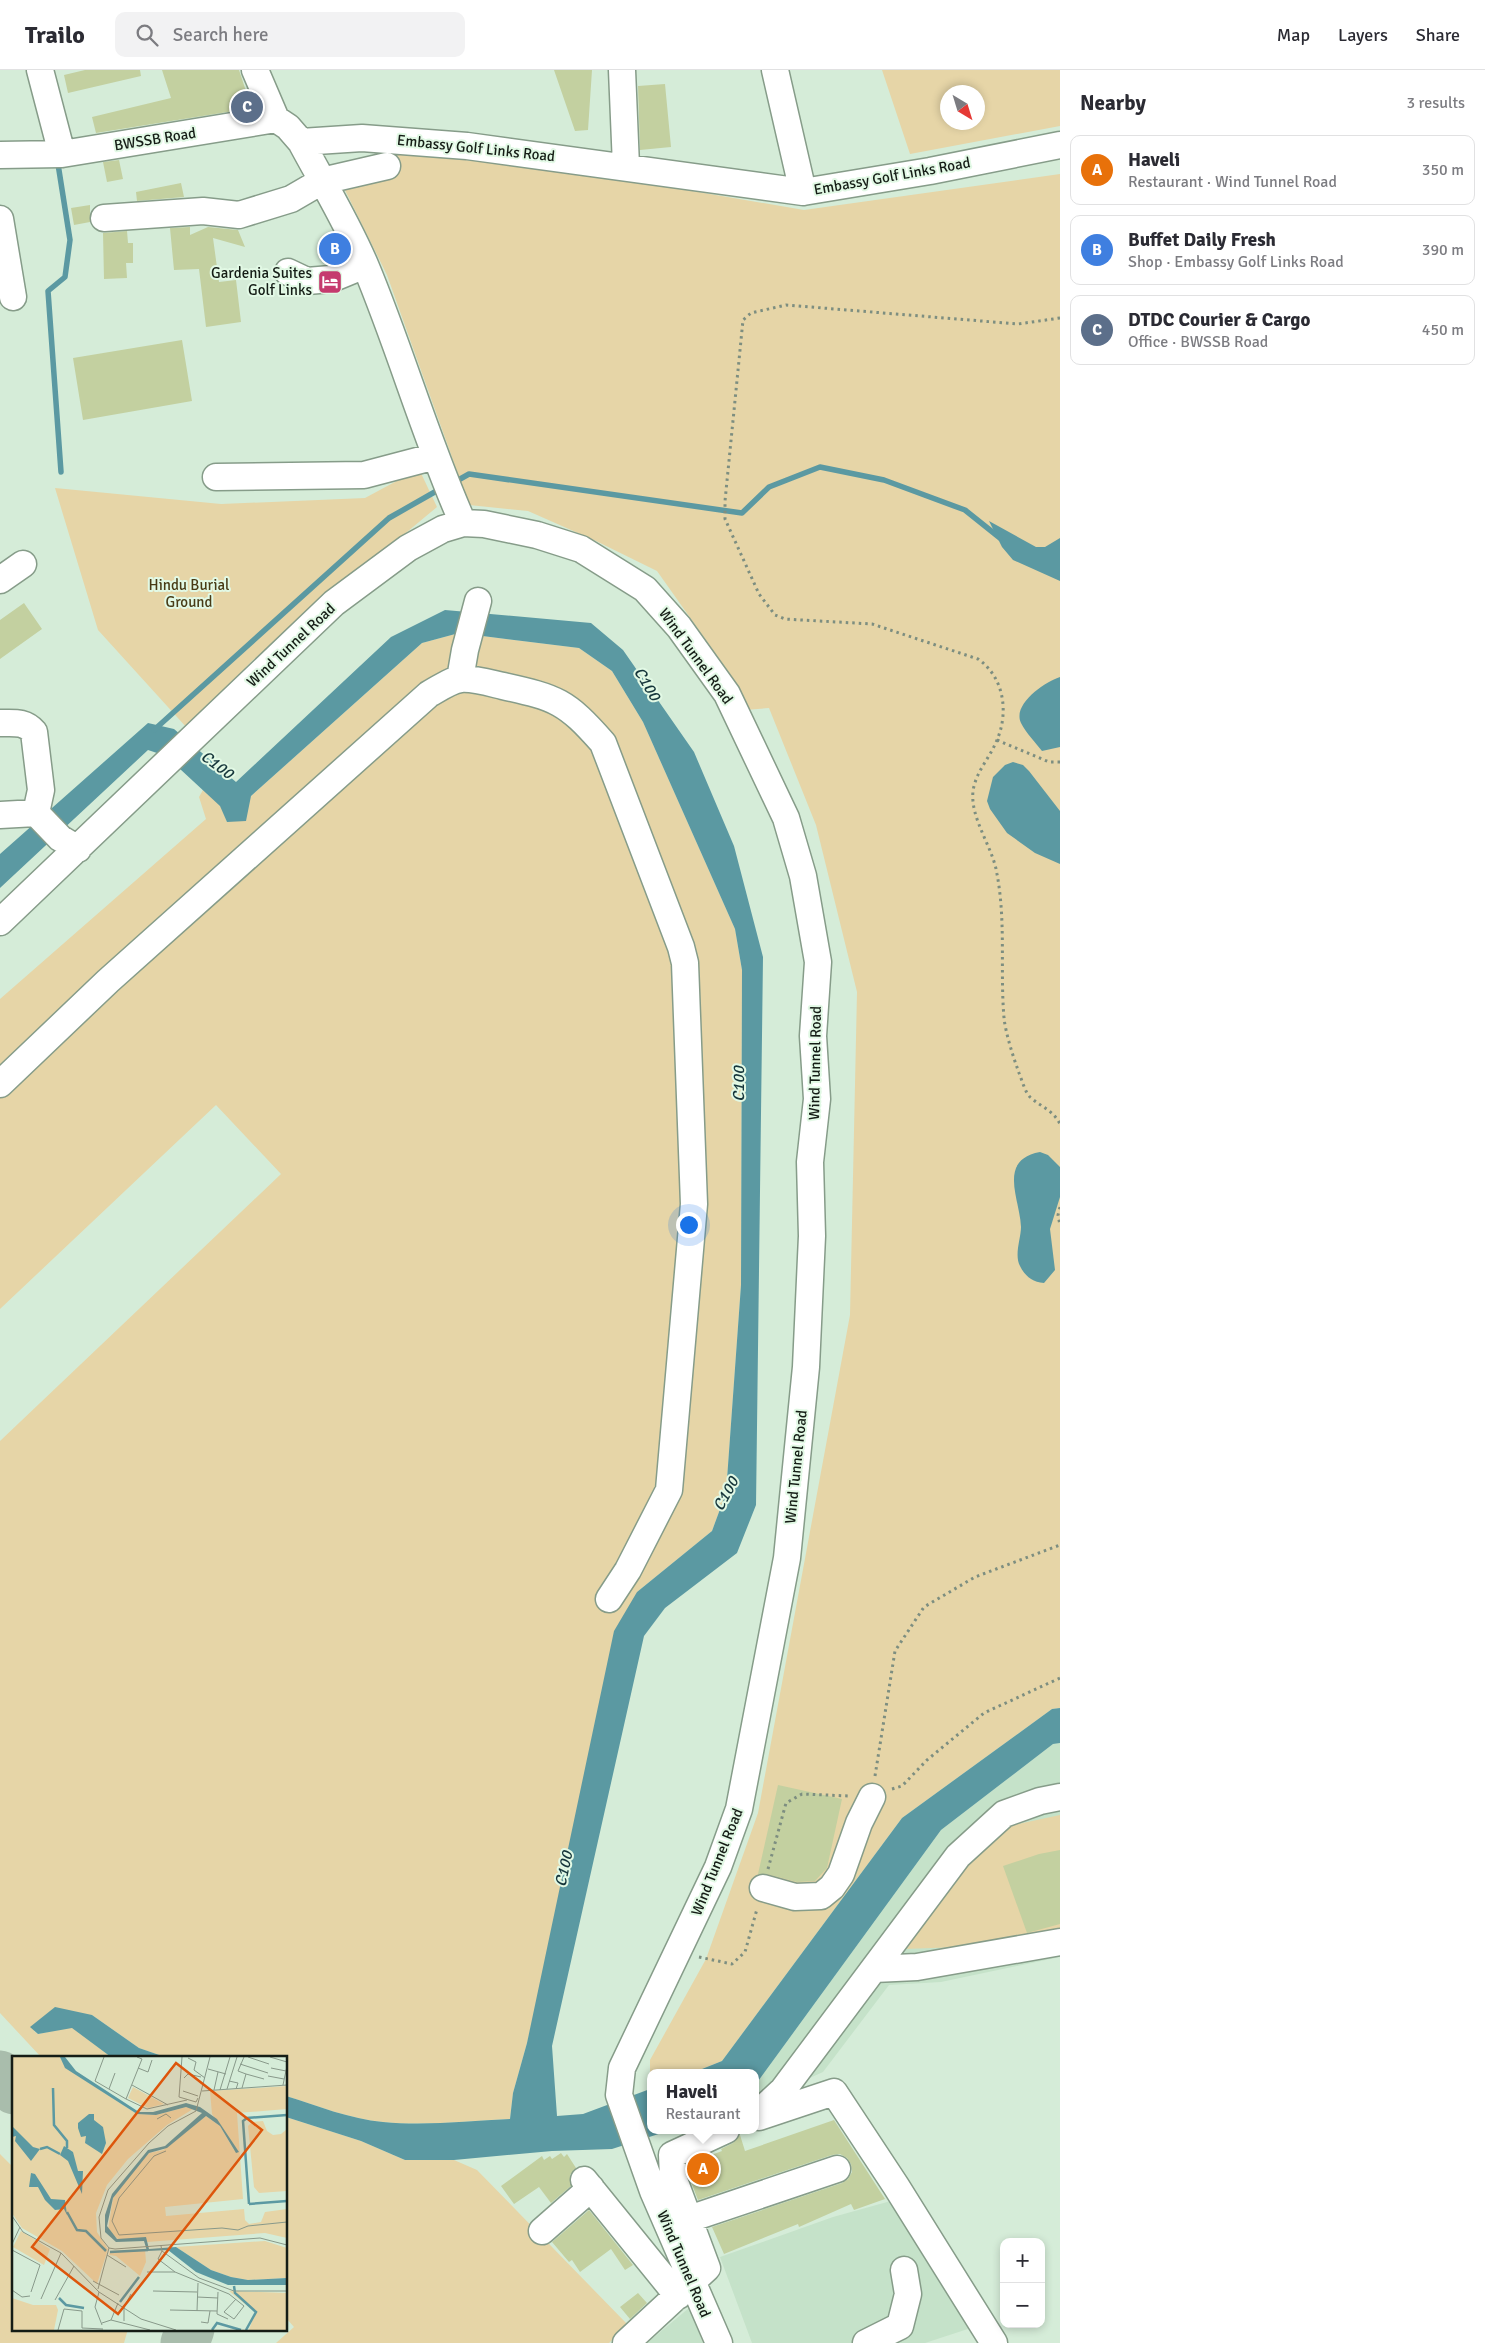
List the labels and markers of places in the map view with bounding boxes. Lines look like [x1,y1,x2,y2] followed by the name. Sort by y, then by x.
[231,88,263,126] pin: C
[319,230,351,268] pin: B
[211,264,312,299] place label: Gardenia Suites Golf Links
[317,269,343,295] hotel icon: Gardenia Suites Golf Links
[687,2150,719,2188] pin: A

